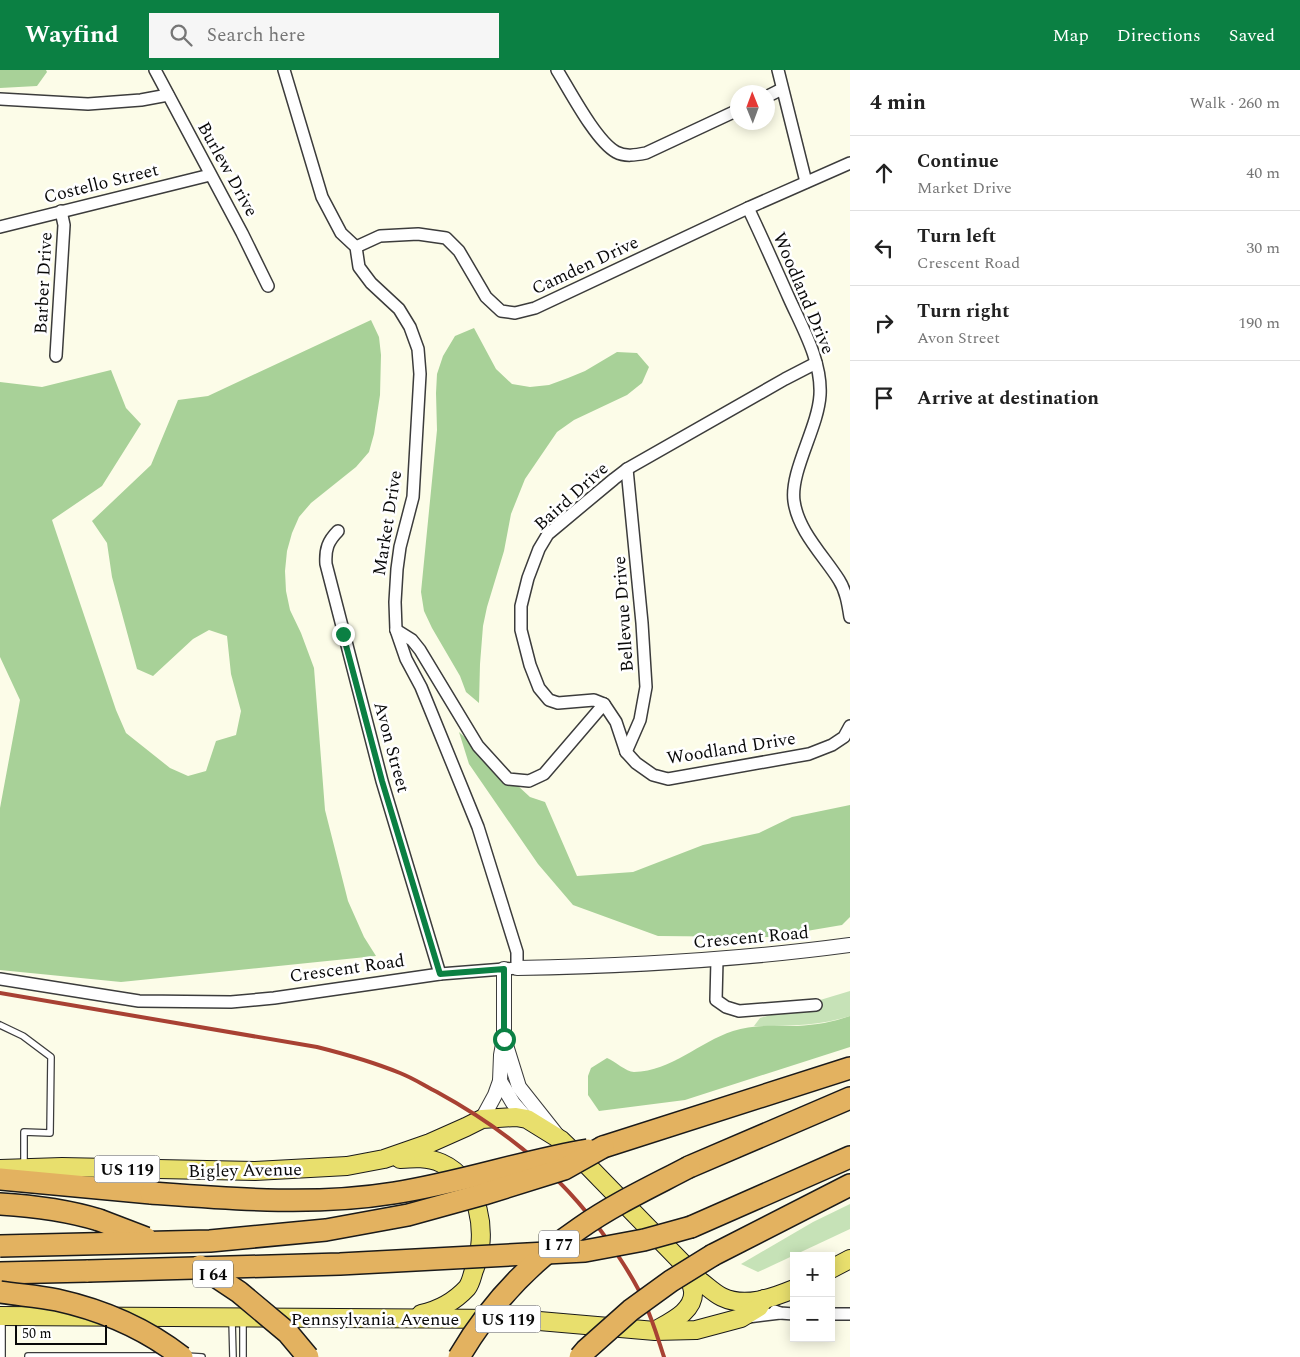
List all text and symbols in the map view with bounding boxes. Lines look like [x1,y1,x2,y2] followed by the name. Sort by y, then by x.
[149,13,499,58] search box
[25,17,119,53] text: Wayfind
[167,21,195,49] icon: search
[207,21,305,50] text: Search here
[1053,22,1089,49] text: Map
[1117,22,1201,49] text: Directions
[1229,22,1275,49] text: Saved
[730,85,775,130] north arrow
[870,87,926,119] text: 4 min
[1189,91,1280,115] text: Walk · 260 m
[190,117,265,222] street label: Burlew Drive
[917,147,999,176] text: Continue
[41,156,161,211] street label: Costello Street
[870,159,898,187] icon: ahead
[1246,161,1280,185] text: 40 m
[917,176,1012,200] text: Market Drive
[917,222,996,251] text: Turn left
[766,228,841,358] street label: Woodland Drive
[527,229,643,302] street label: Camden Drive
[27,231,60,335] street label: Barber Drive
[870,234,898,262] icon: left
[1246,236,1280,260] text: 30 m
[917,251,1020,275] text: Crescent Road
[917,297,1010,326] text: Turn right
[870,309,898,337] icon: right
[1238,311,1280,335] text: 190 m
[917,326,1000,350] text: Avon Street
[870,384,898,412] icon: arrive
[917,384,1099,413] text: Arrive at destination
[528,456,615,537] street label: Baird Drive
[366,468,409,578] street label: Market Drive
[606,555,641,673] street label: Bellevue Drive
[332,623,355,646] route end
[366,699,417,796] street label: Avon Street
[665,725,797,772] street label: Woodland Drive
[692,919,810,956] street label: Crescent Road
[288,947,406,990] street label: Crescent Road
[493,1028,516,1051] route start
[94,1156,160,1182] road number: US 119
[188,1156,302,1185] street label: Bigley Avenue
[539,1230,579,1258] road number: I 77
[790,1252,835,1342] map controls
[790,1252,835,1297] button: +
[193,1260,233,1288] road number: I 64
[790,1297,835,1342] button: −
[291,1306,459,1333] street label: Pennsylvania Avenue
[476,1306,540,1332] road number: US 119
[15,1322,108,1345] scale bar
[22,1323,52,1344] text: 50 m

